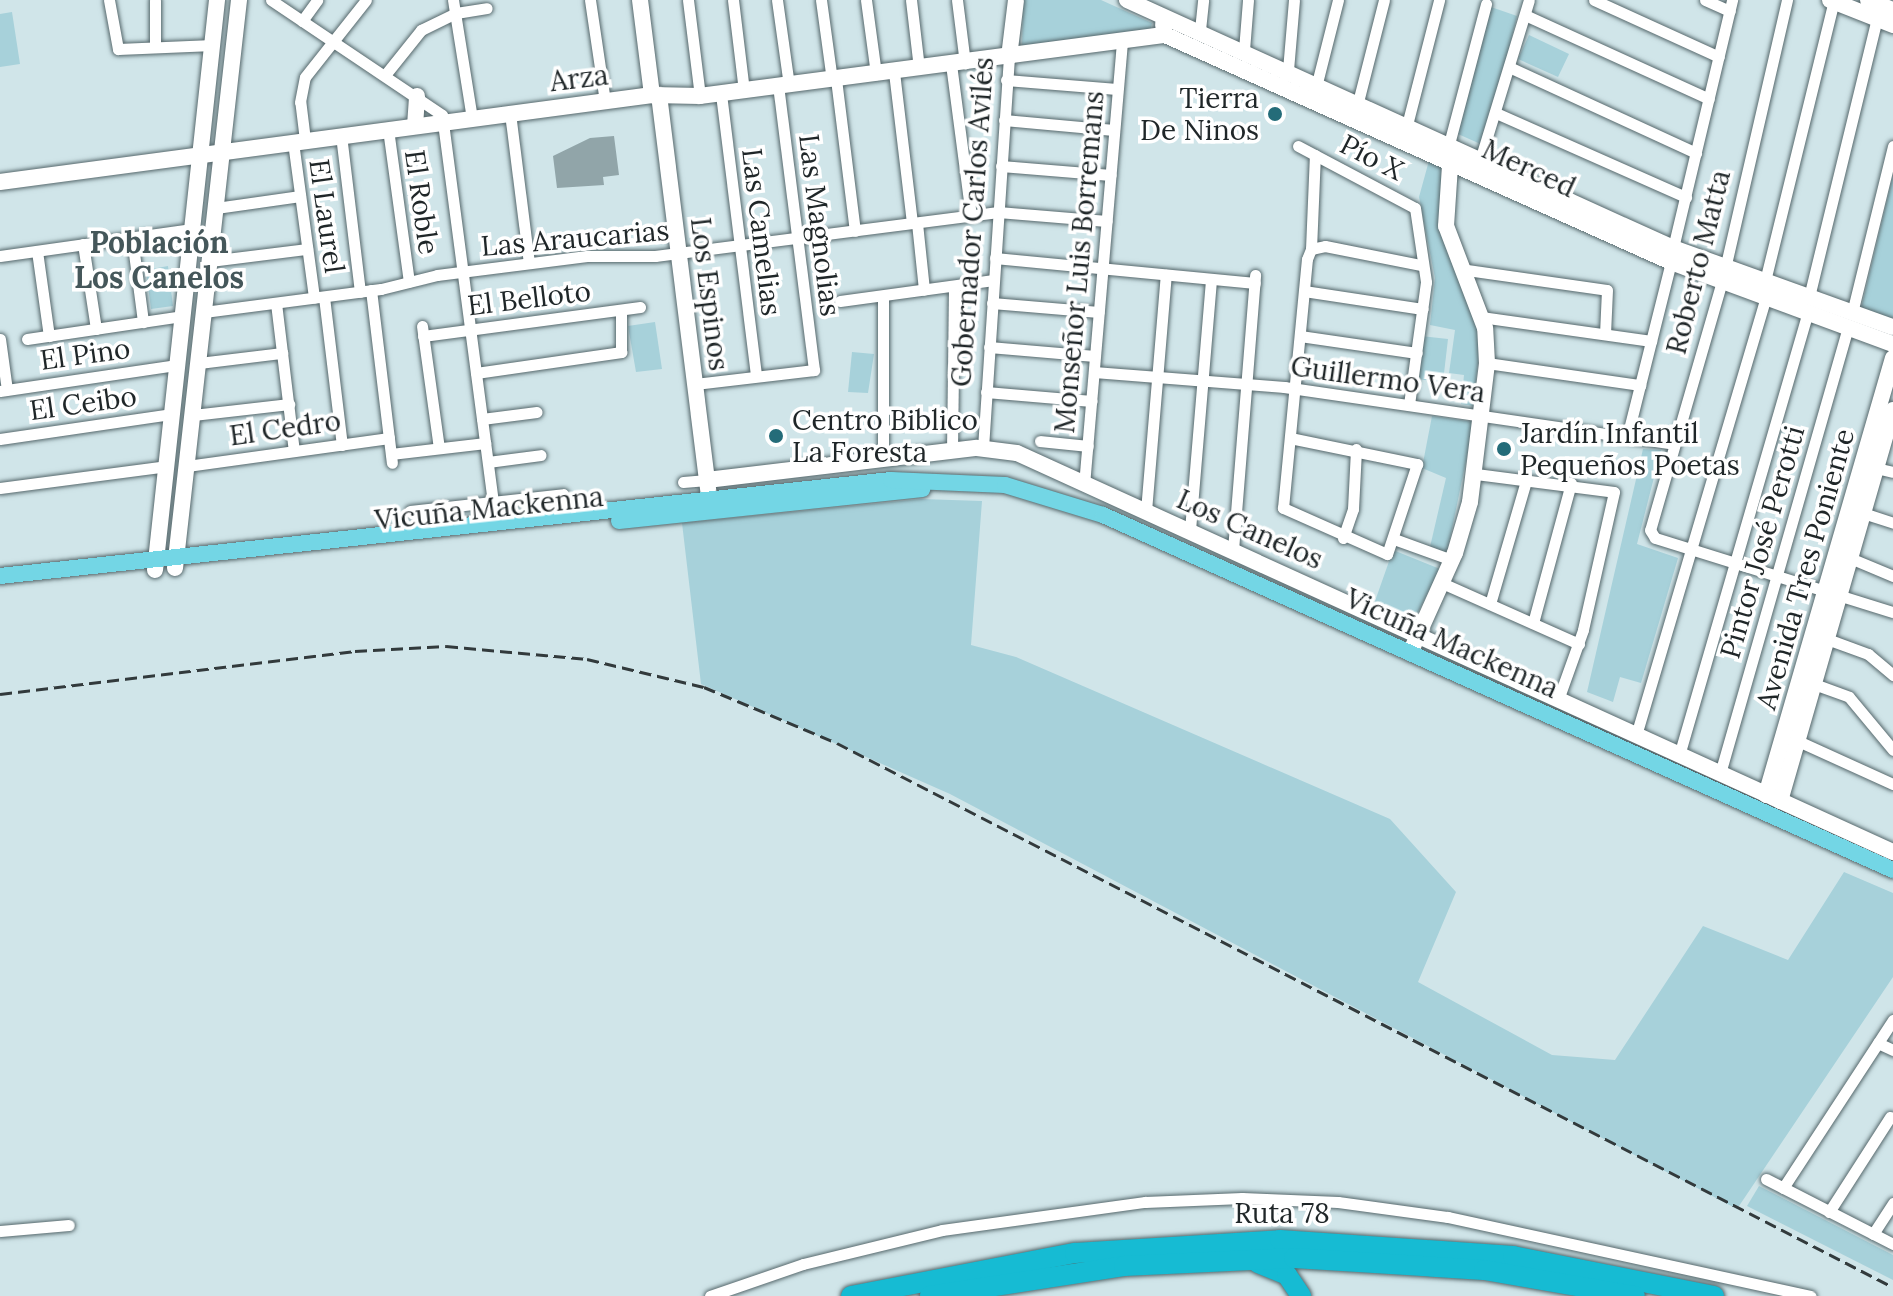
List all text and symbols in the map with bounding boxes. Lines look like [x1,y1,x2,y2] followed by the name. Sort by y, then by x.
[944,56,1000,388] street label: Gobernador Carlos Avilés
[548,58,610,98] street label: Arza
[1140,81,1259,147] place label: Tierra De Ninos
[1047,89,1111,435] street label: Monseñor Luis Borremans
[1266,105,1284,123] marker: Tierra De Ninos
[1335,127,1409,187] street label: Pío X
[792,132,848,318] street label: Las Magnolias
[1477,132,1581,204] street label: Merced
[735,146,789,318] street label: Las Camelias
[398,148,446,256] street label: El Roble
[302,157,352,275] street label: El Laurel
[1659,166,1737,358] street label: Roberto Matta
[480,213,670,263] street label: Las Araucarias
[684,215,736,373] street label: Los Espinos
[74,224,244,294] district label: Población Los Canelos
[466,274,592,322] street label: El Belloto
[38,331,132,377] street label: El Pino
[1289,349,1487,409] street label: Guillermo Vera
[27,379,139,427] street label: El Ceibo
[792,403,978,469] place label: Centro Biblico La Foresta
[227,404,343,452] street label: El Cedro
[1520,416,1740,482] place label: Jardín Infantil Pequeños Poetas
[1713,422,1811,662] street label: Pintor José Perotti
[1749,425,1861,713] street label: Avenida Tres Poniente
[767,427,785,445] marker: Centro Biblico La Foresta
[1495,440,1513,458] marker: Jardín Infantil Pequeños Poetas
[373,479,605,537] street label: Vicuña Mackenna
[1172,482,1328,576] street label: Los Canelos
[1340,581,1564,705] street label: Vicuña Mackenna
[1234,1196,1330,1230] street label: Ruta 78

